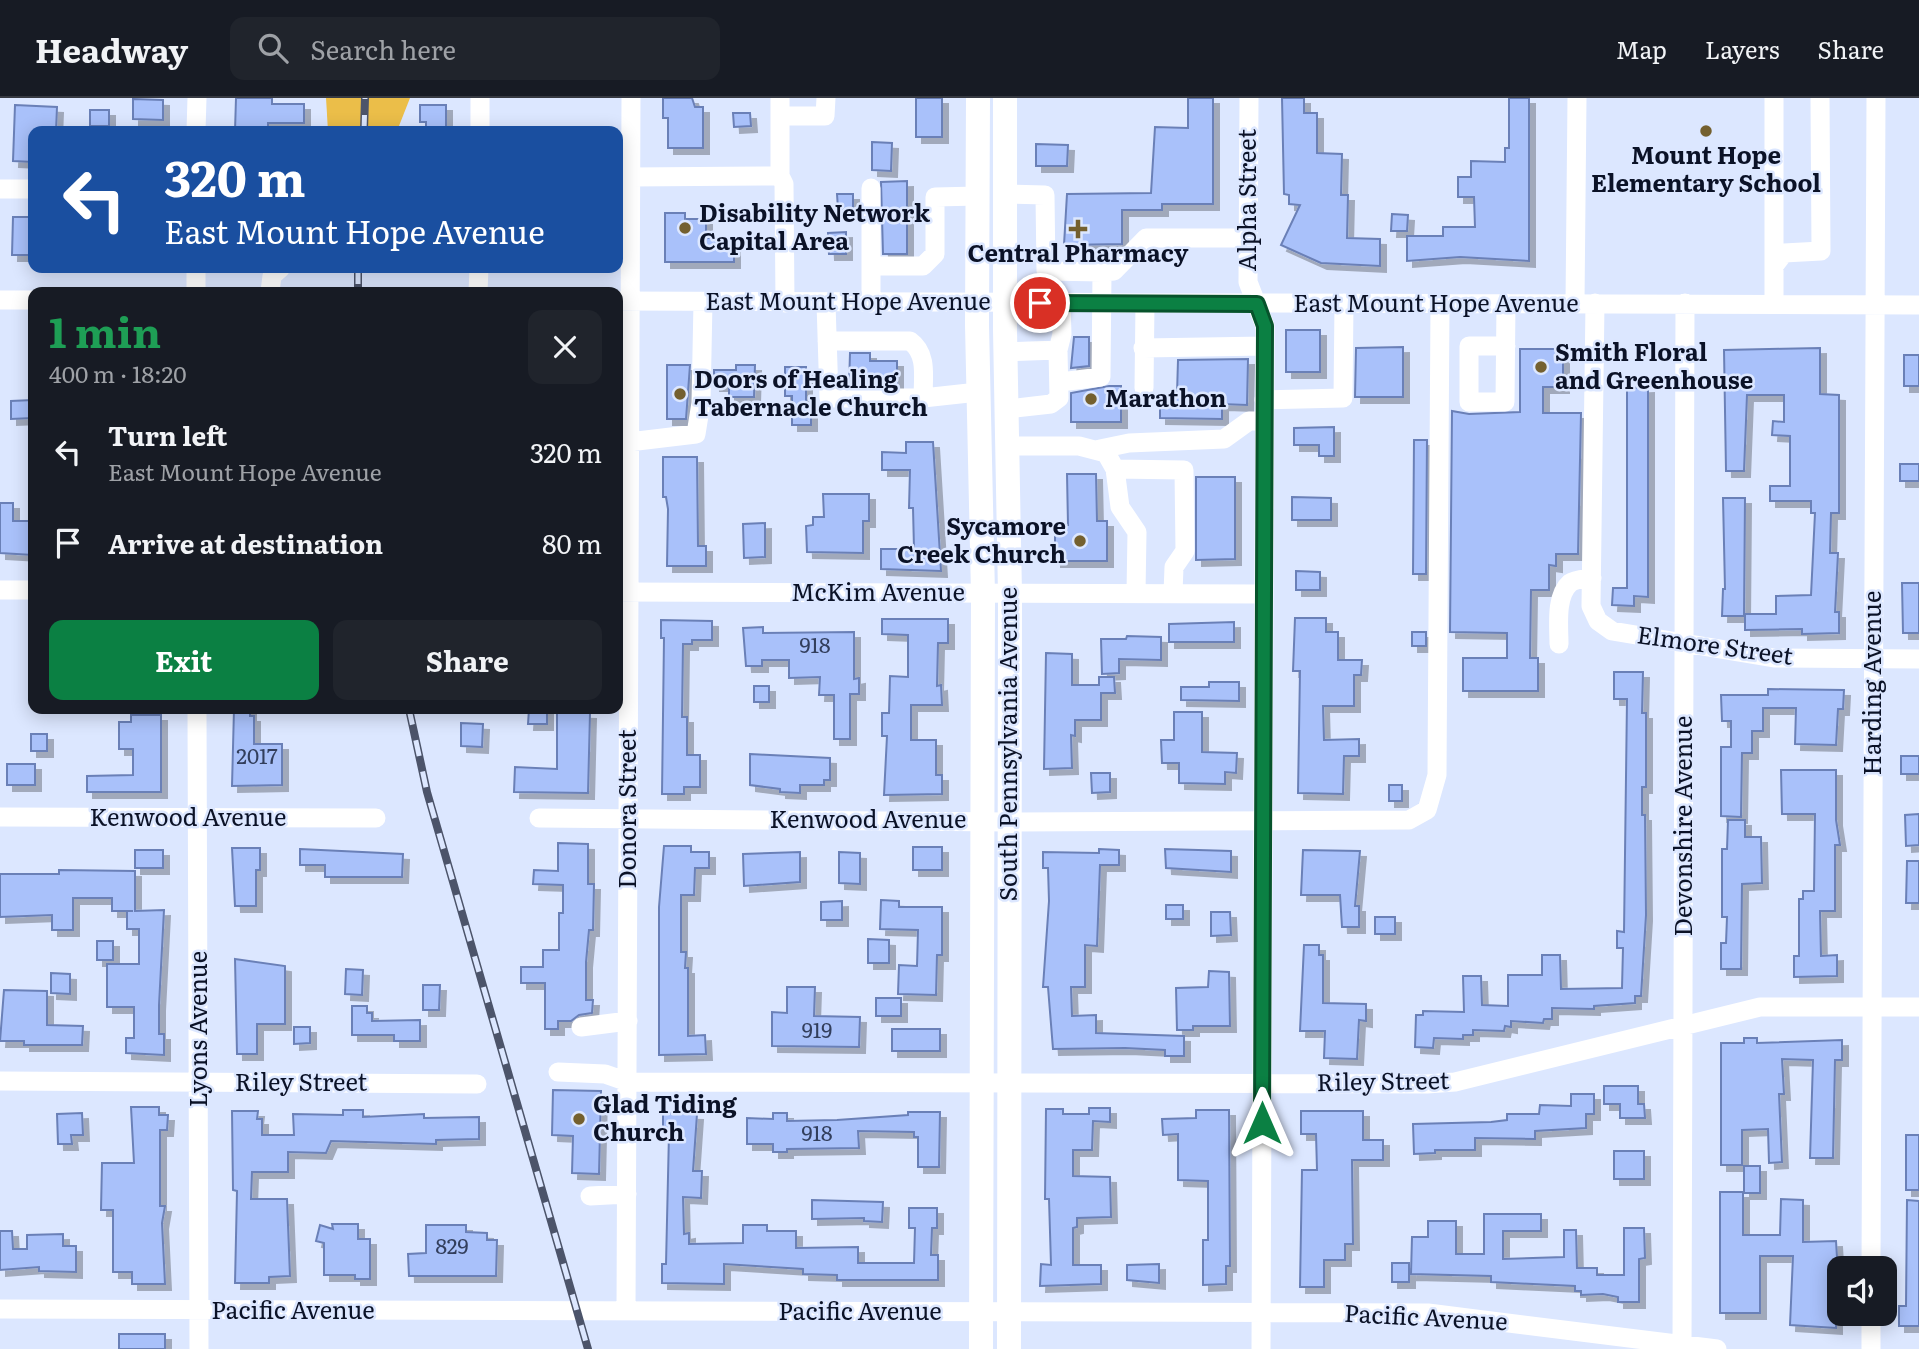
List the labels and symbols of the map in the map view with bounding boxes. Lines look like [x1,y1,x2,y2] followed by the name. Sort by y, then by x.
[1698,123,1714,139] marker: Mount Hope Elementary School
[1228,129,1263,271] street label: Alpha Street
[1591,136,1821,199] place label: Mount Hope Elementary School
[699,194,931,257] place label: Disability Network Capital Area
[677,220,693,236] marker: Disability Network Capital Area
[1070,221,1086,237] marker: Central Pharmacy
[968,234,1189,269] place label: Central Pharmacy
[1010,273,1070,333] pin
[705,282,991,317] street label: East Mount Hope Avenue
[1293,284,1579,319] street label: East Mount Hope Avenue
[1555,333,1753,396] place label: Smith Floral and Greenhouse
[1533,359,1549,375] marker: Smith Floral and Greenhouse
[694,360,928,423] place label: Doors of Healing Tabernacle Church
[1105,379,1227,414] place label: Marathon
[672,386,688,402] marker: Doors of Healing Tabernacle Church
[1083,391,1099,407] marker: Marathon
[897,507,1066,570] place label: Sycamore Creek Church
[1072,533,1088,549] marker: Sycamore Creek Church
[791,573,965,608] street label: McKim Avenue
[989,587,1024,901] street label: South Pennsylvania Avenue
[1853,591,1888,775] street label: Harding Avenue
[1635,615,1796,672] street label: Elmore Street
[799,628,831,659] house number: 918
[1664,716,1699,936] street label: Devonshire Avenue
[608,729,643,889] street label: Donora Street
[236,739,278,770] house number: 2017
[90,798,287,833] street label: Kenwood Avenue
[770,800,967,835] street label: Kenwood Avenue
[179,951,214,1107] street label: Lyons Avenue
[802,1013,832,1044] house number: 919
[1316,1061,1450,1098] street label: Riley Street
[235,1063,368,1098] street label: Riley Street
[593,1085,737,1148] place label: Glad Tiding Church
[1225,1086,1299,1160] position arrow
[571,1111,587,1127] marker: Glad Tiding Church
[801,1116,833,1147] house number: 918
[436,1229,468,1260] house number: 829
[211,1291,375,1326] street label: Pacific Avenue
[778,1292,942,1327] street label: Pacific Avenue
[1343,1294,1509,1337] street label: Pacific Avenue

